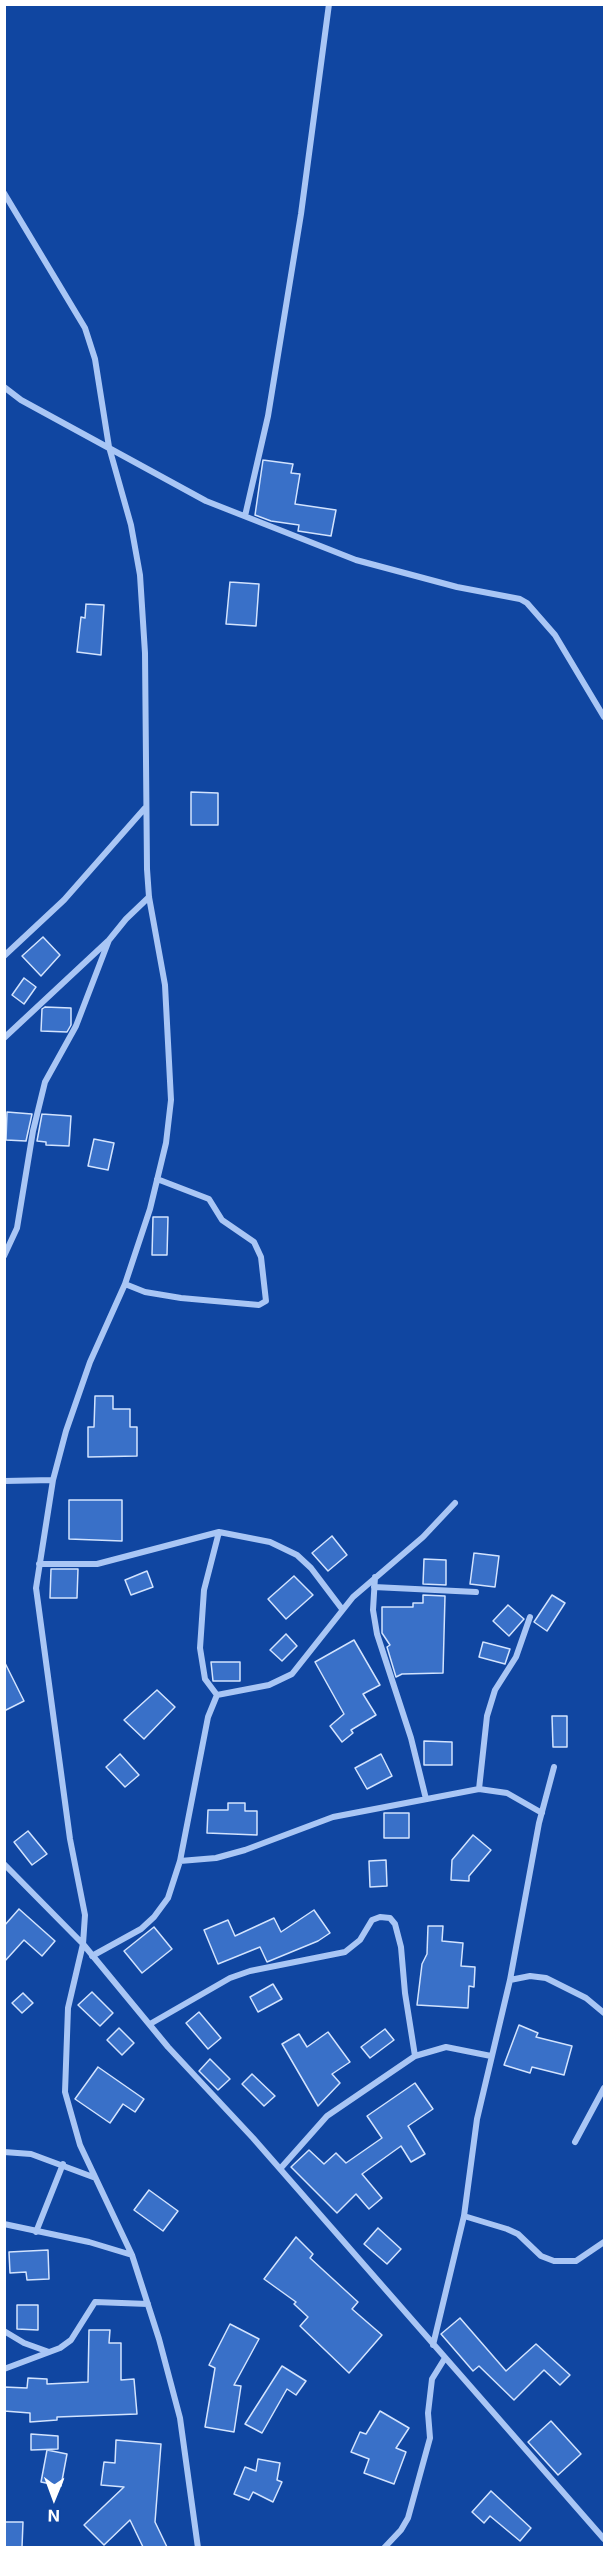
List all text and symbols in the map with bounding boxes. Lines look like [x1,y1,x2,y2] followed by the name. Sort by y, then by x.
[24,2468,84,2528] north arrow
[47,2506,60,2526] text: N

